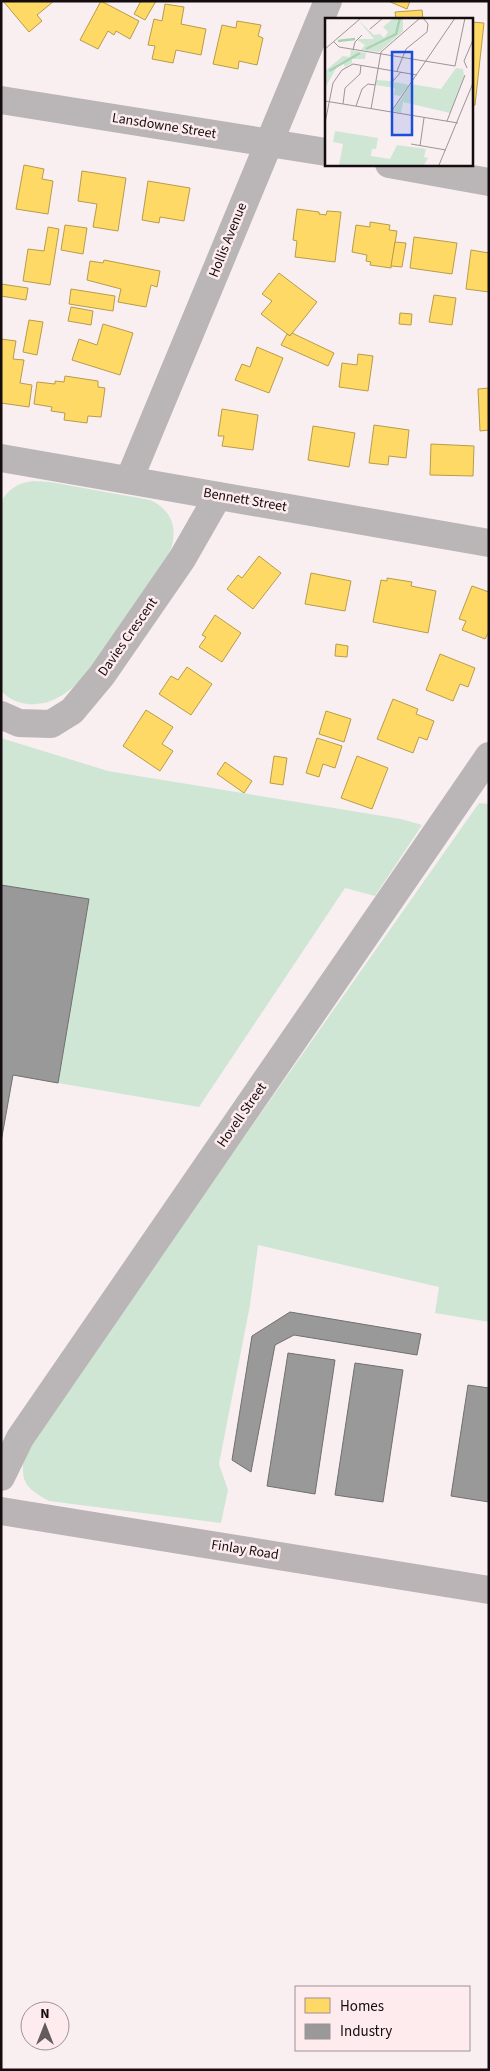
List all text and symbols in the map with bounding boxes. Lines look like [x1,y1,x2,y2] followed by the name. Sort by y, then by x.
[325,18,472,165] inset map
[110,108,218,144] street label: Lansdowne Street
[204,200,252,280] street label: Hollis Avenue
[202,483,289,517] street label: Bennett Street
[93,593,163,680] street label: Davies Crescent
[212,1078,272,1151] street label: Hovell Street
[210,1535,280,1565] street label: Finlay Road
[295,1986,470,2051] legend
[340,1996,384,2017] text: Homes
[20,2001,70,2051] north arrow
[40,2004,50,2024] text: N
[340,2021,392,2042] text: Industry

